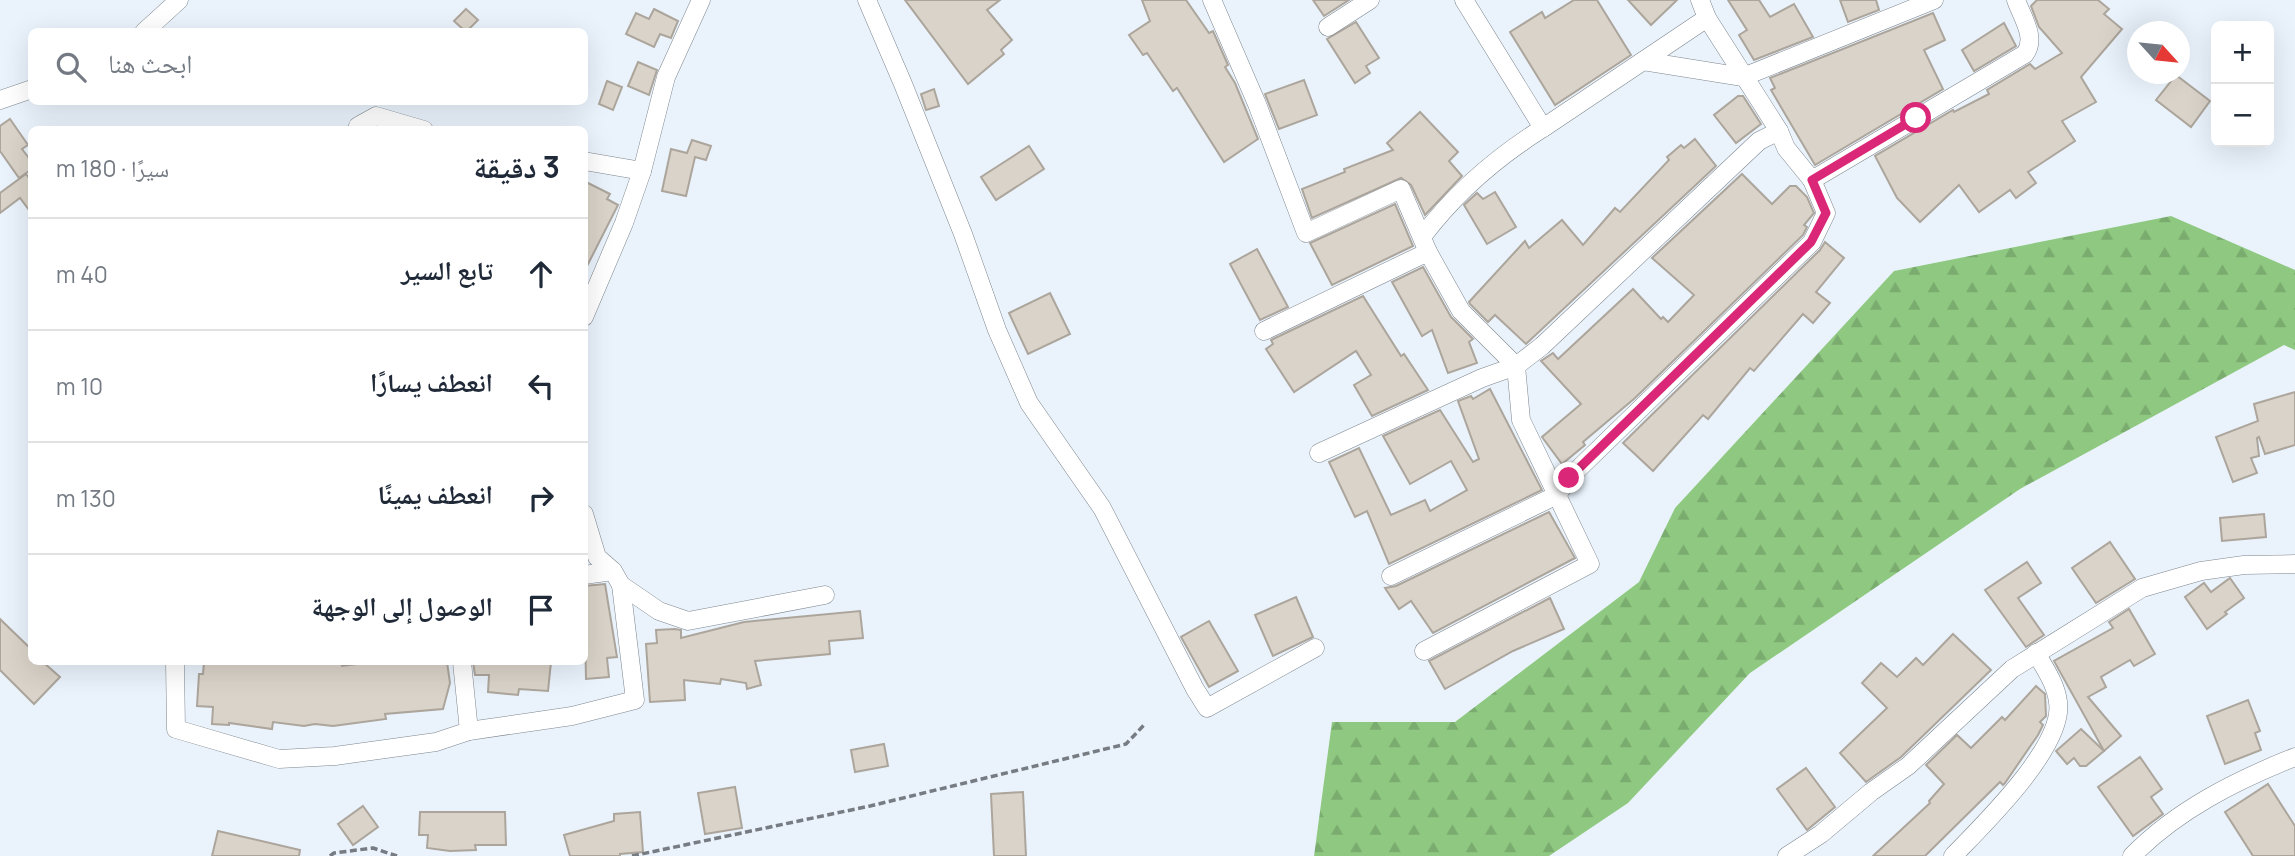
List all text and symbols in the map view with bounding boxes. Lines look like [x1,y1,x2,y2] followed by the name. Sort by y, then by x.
[2127,21,2190,84] north arrow
[2211,21,2274,147] map controls
[2211,21,2274,84] button: +
[28,28,588,105] search box
[108,45,192,81] text: ابحث هنا
[52,48,90,86] icon: search
[2211,84,2274,147] button: −
[1900,102,1931,133] route start
[474,146,560,187] text: 3 دقيقة
[56,152,169,184] text: سيرًا · 180 m
[401,252,493,288] text: تابع السير
[522,255,560,293] icon: ahead
[56,258,108,290] text: 40 m
[370,364,493,400] text: انعطف يسارًا
[522,367,560,405] icon: left
[56,370,103,402] text: 10 m
[1553,462,1584,493] route end
[378,476,493,512] text: انعطف يمينًا
[522,479,560,517] icon: right
[56,482,116,514] text: 130 m
[312,588,493,624] text: الوصول إلى الوجهة
[522,591,560,629] icon: arrive

